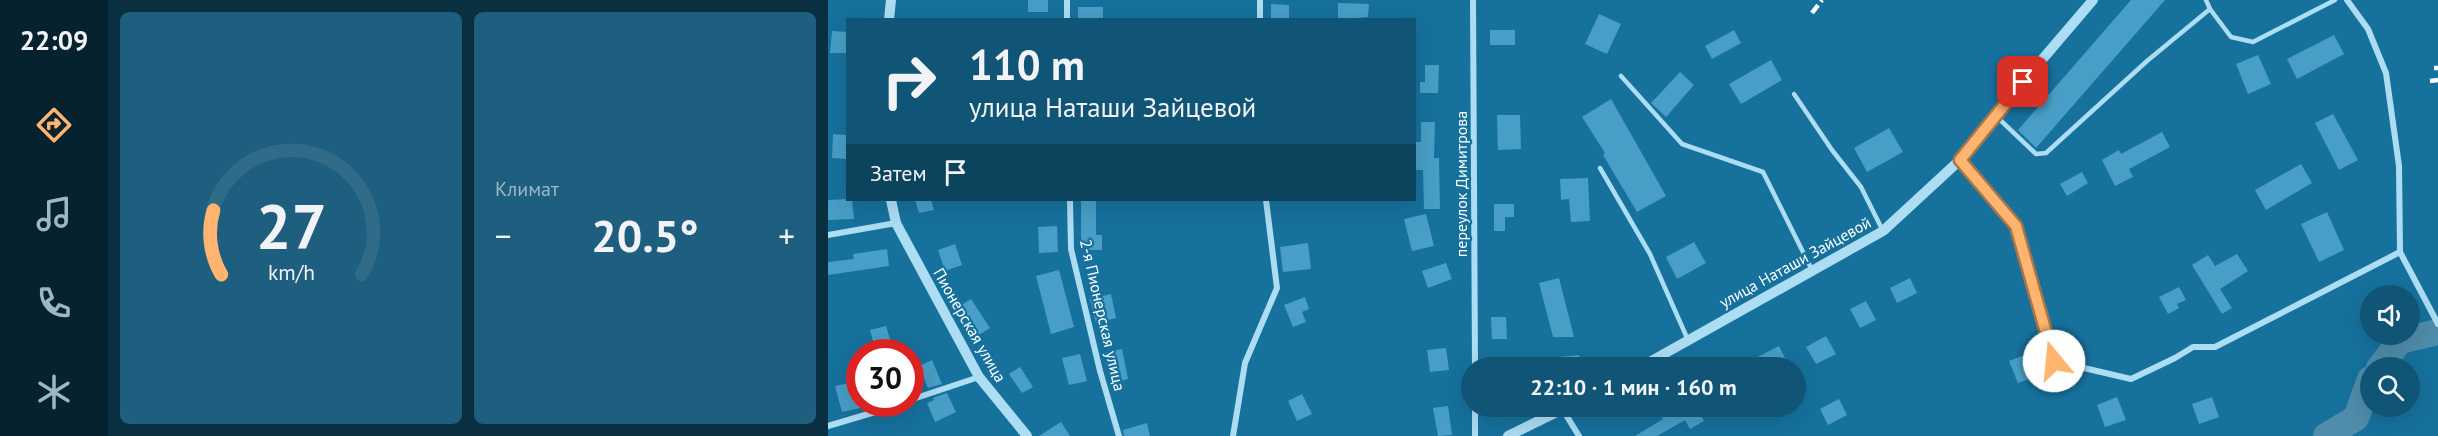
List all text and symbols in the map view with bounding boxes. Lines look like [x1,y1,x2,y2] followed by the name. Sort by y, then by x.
[20,23,88,57] text: 22:09
[969,37,1085,92] text: 110 m
[870,42,948,120] icon: right
[1997,56,2048,107] pin
[2006,65,2039,98] icon: arrive
[969,90,1256,124] text: улица Наташи Зайцевой
[33,104,75,146] icon: directions
[1451,111,1471,257] street label: переулок Димитрова
[939,156,972,189] icon: arrive
[870,159,927,187] text: Затем
[495,176,559,202] text: Климат
[256,185,326,266] text: 27
[33,193,75,235] icon: music
[591,206,699,264] text: 20.5°
[1716,212,1874,312] street label: улица Наташи Зайцевой
[495,214,512,257] text: −
[778,214,795,257] text: +
[1076,237,1130,393] street label: 2-я Пионерская улица
[267,258,314,286] text: km/h
[929,264,1011,386] street label: Пионерская улица
[33,282,75,324] icon: phone
[2360,285,2420,417] map controls
[2360,285,2420,345] button: sound
[2022,329,2086,393] position arrow
[846,339,924,417] speed limit sign: 30
[2360,357,2420,417] button: search
[33,371,75,413] icon: climate
[1530,373,1737,401] text: 22:10 · 1 мин · 160 m

